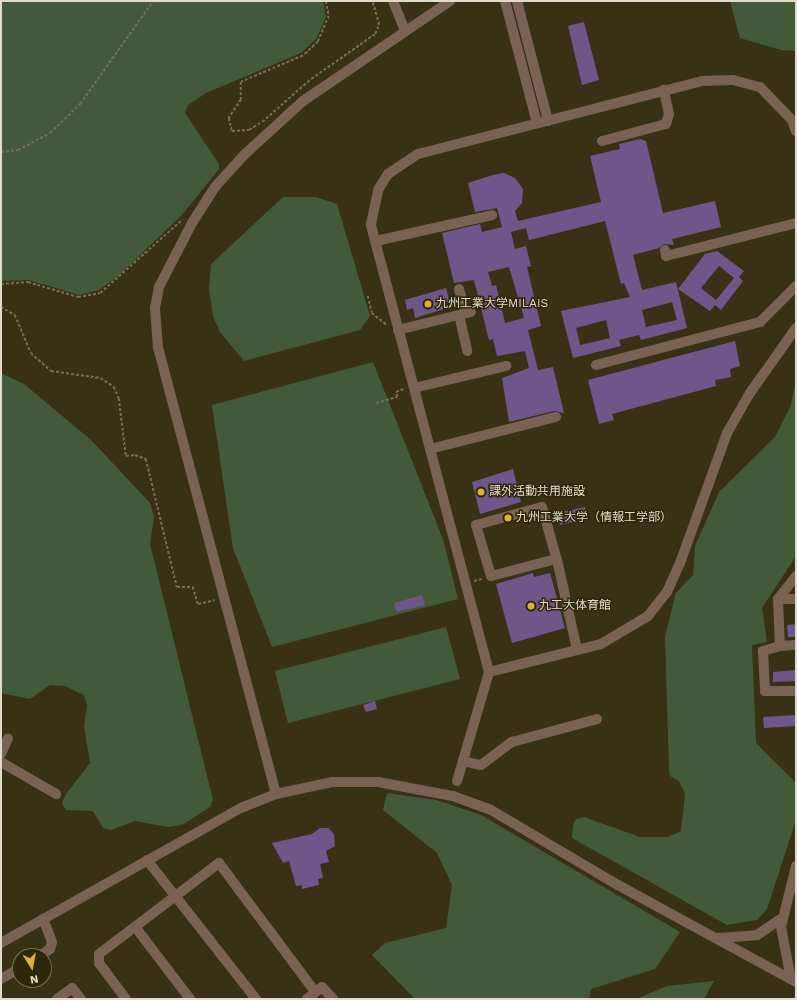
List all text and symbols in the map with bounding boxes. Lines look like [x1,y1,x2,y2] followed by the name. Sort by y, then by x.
[436,297,548,311] place label: 九州工業大学MILAIS
[423,299,433,309] marker: 九州工業大学MILAIS
[489,485,585,499] place label: 課外活動共用施設
[476,487,486,497] marker: 課外活動共用施設
[516,511,672,525] place label: 九州工業大学（情報工学部）
[503,513,513,523] marker: 九州工業大学（情報工学部）
[539,599,611,613] place label: 九工大体育館
[526,601,536,611] marker: 九工大体育館
[12,948,52,988] north arrow
[29,972,39,986] text: N

